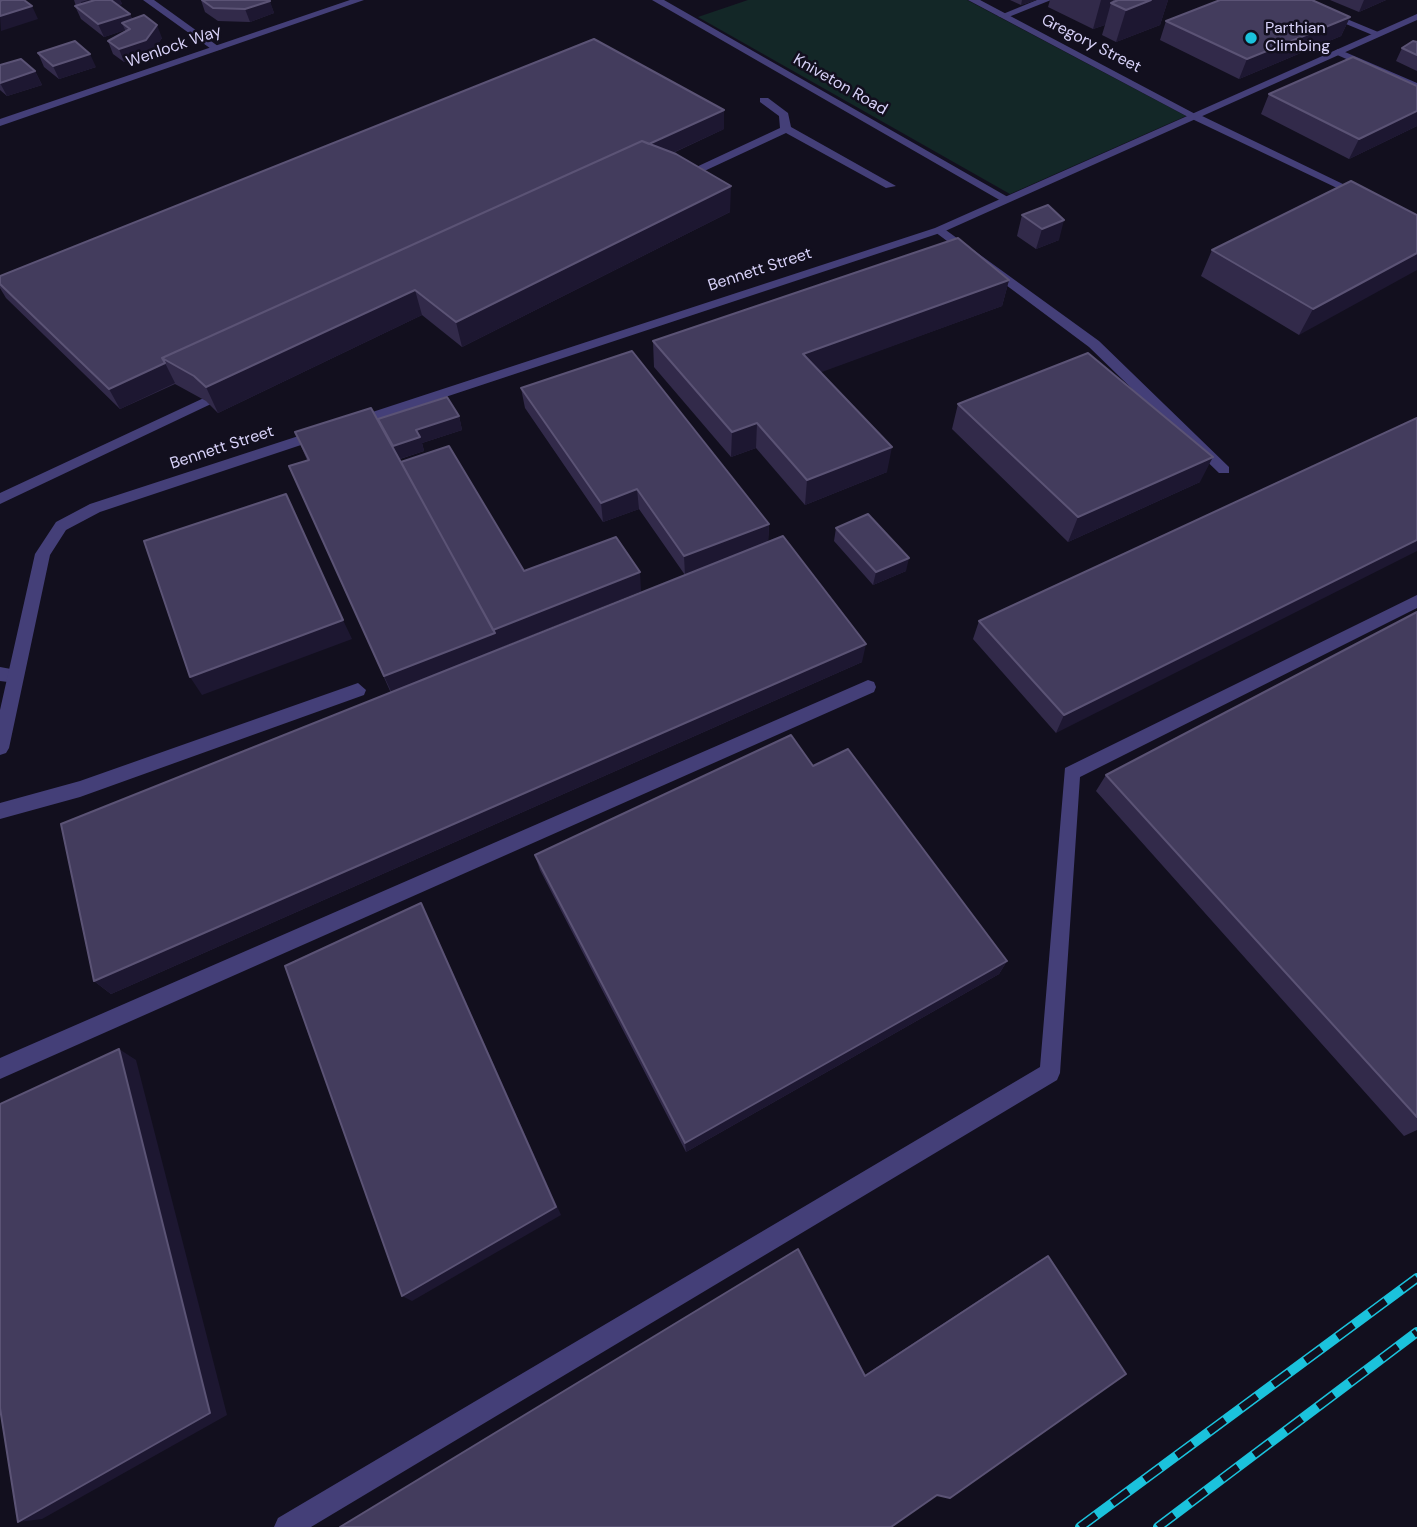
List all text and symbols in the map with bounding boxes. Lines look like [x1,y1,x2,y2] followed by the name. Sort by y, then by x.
[1038,11,1144,77] street label: Gregory Street
[1265,19,1330,57] place label: Parthian Climbing
[124,22,224,72] street label: Wenlock Way
[1243,30,1259,46] marker: Parthian Climbing
[790,50,890,120] street label: Kniveton Road
[706,244,814,296] street label: Bennett Street
[168,422,276,474] street label: Bennett Street

